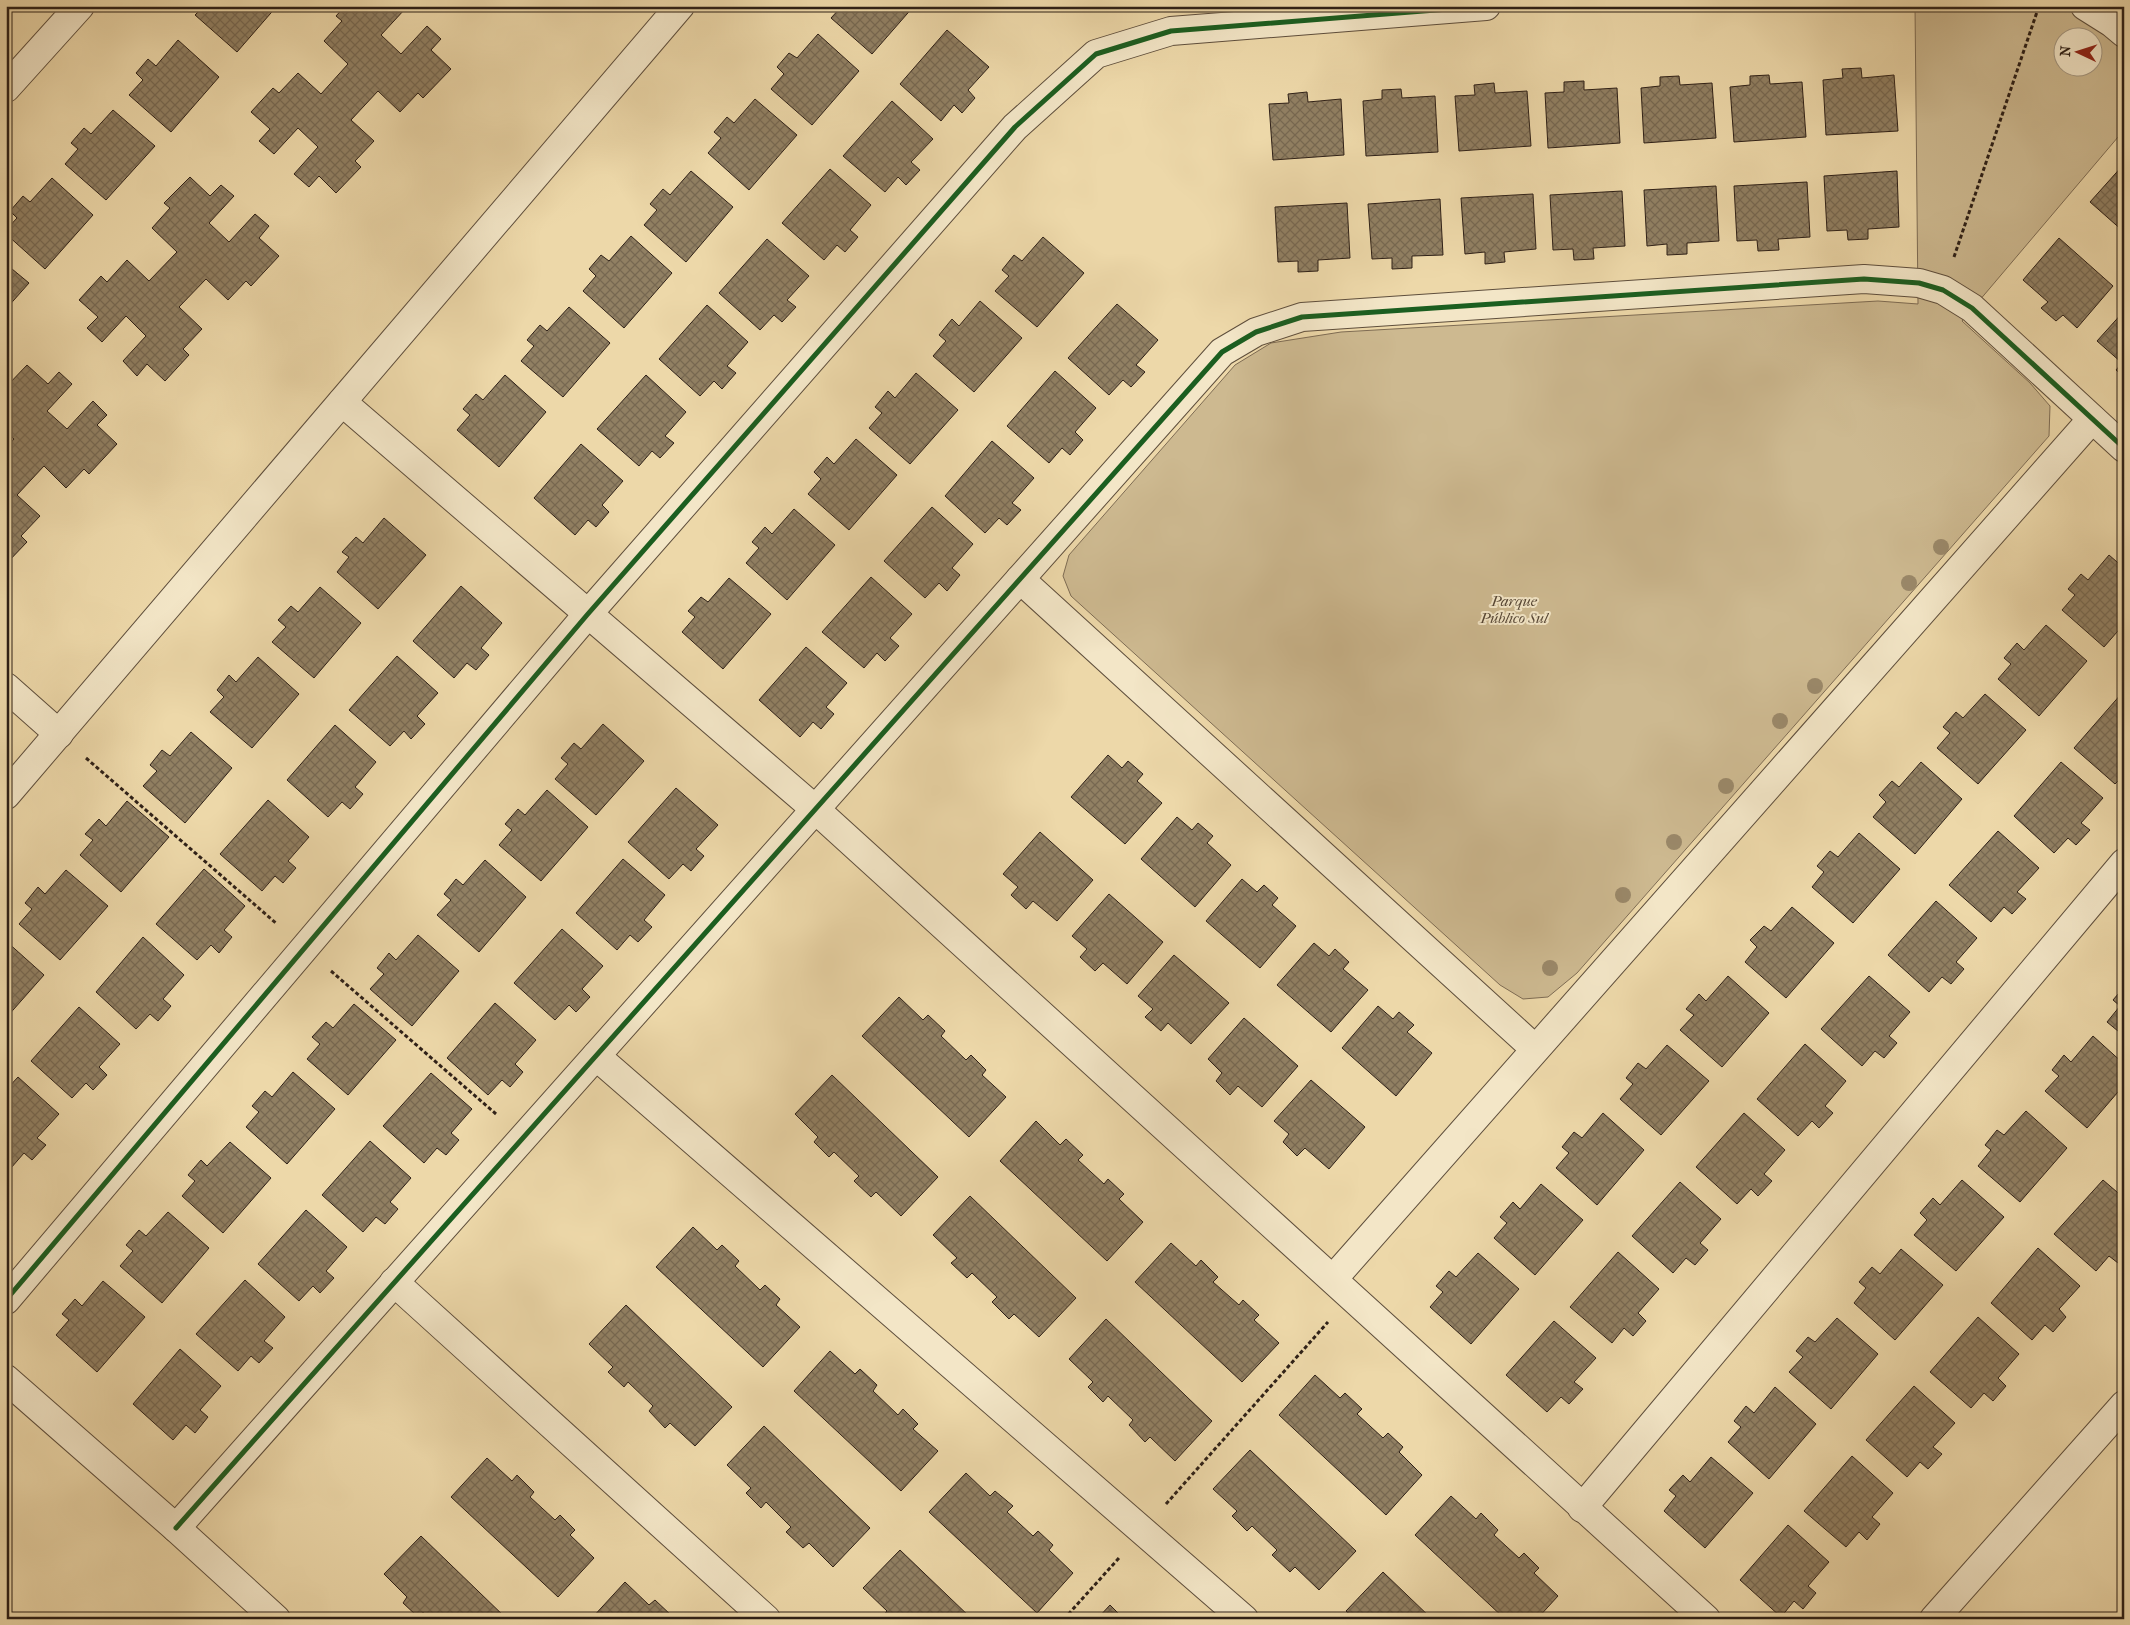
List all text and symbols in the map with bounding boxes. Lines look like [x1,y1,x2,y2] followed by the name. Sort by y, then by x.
[2052,28,2102,78] north arrow
[2057,45,2074,57] text: N
[1479,592,1550,627] park label: Parque Público Sul

